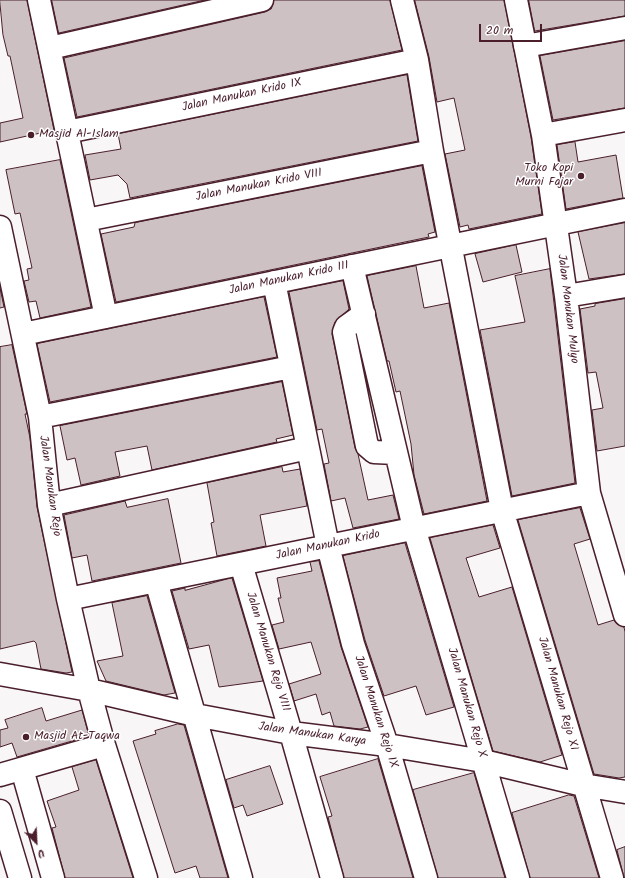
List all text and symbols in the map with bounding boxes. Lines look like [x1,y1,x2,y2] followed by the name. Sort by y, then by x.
[481,16,544,42] scale bar
[486,21,513,40] text: 20 m
[181,76,303,116] street label: Jalan Manukan Krido IX
[39,128,119,142] place label: Masjid Al-Islam
[26,130,36,140] marker: Masjid Al-Islam
[515,162,573,190] place label: Toko Kopi Murni Fajar
[195,167,323,205] street label: Jalan Manukan Krido VIII
[576,171,586,181] marker: Toko Kopi Murni Fajar
[553,254,581,364] street label: Jalan Manukan Mulyo
[228,259,350,299] street label: Jalan Manukan Krido III
[35,435,63,537] street label: Jalan Manukan Rejo
[275,528,381,564] street label: Jalan Manukan Krido
[242,591,292,713] street label: Jalan Manukan Rejo VIII
[534,635,580,753] street label: Jalan Manukan Rejo XI
[443,646,489,760] street label: Jalan Manukan Rejo X
[350,654,400,770] street label: Jalan Manukan Rejo IX
[257,720,367,750] street label: Jalan Manukan Karya
[34,730,120,744] place label: Masjid At-Taqwa
[21,732,31,742] marker: Masjid At-Taqwa
[16,822,56,862] north arrow
[34,843,48,863] text: U

